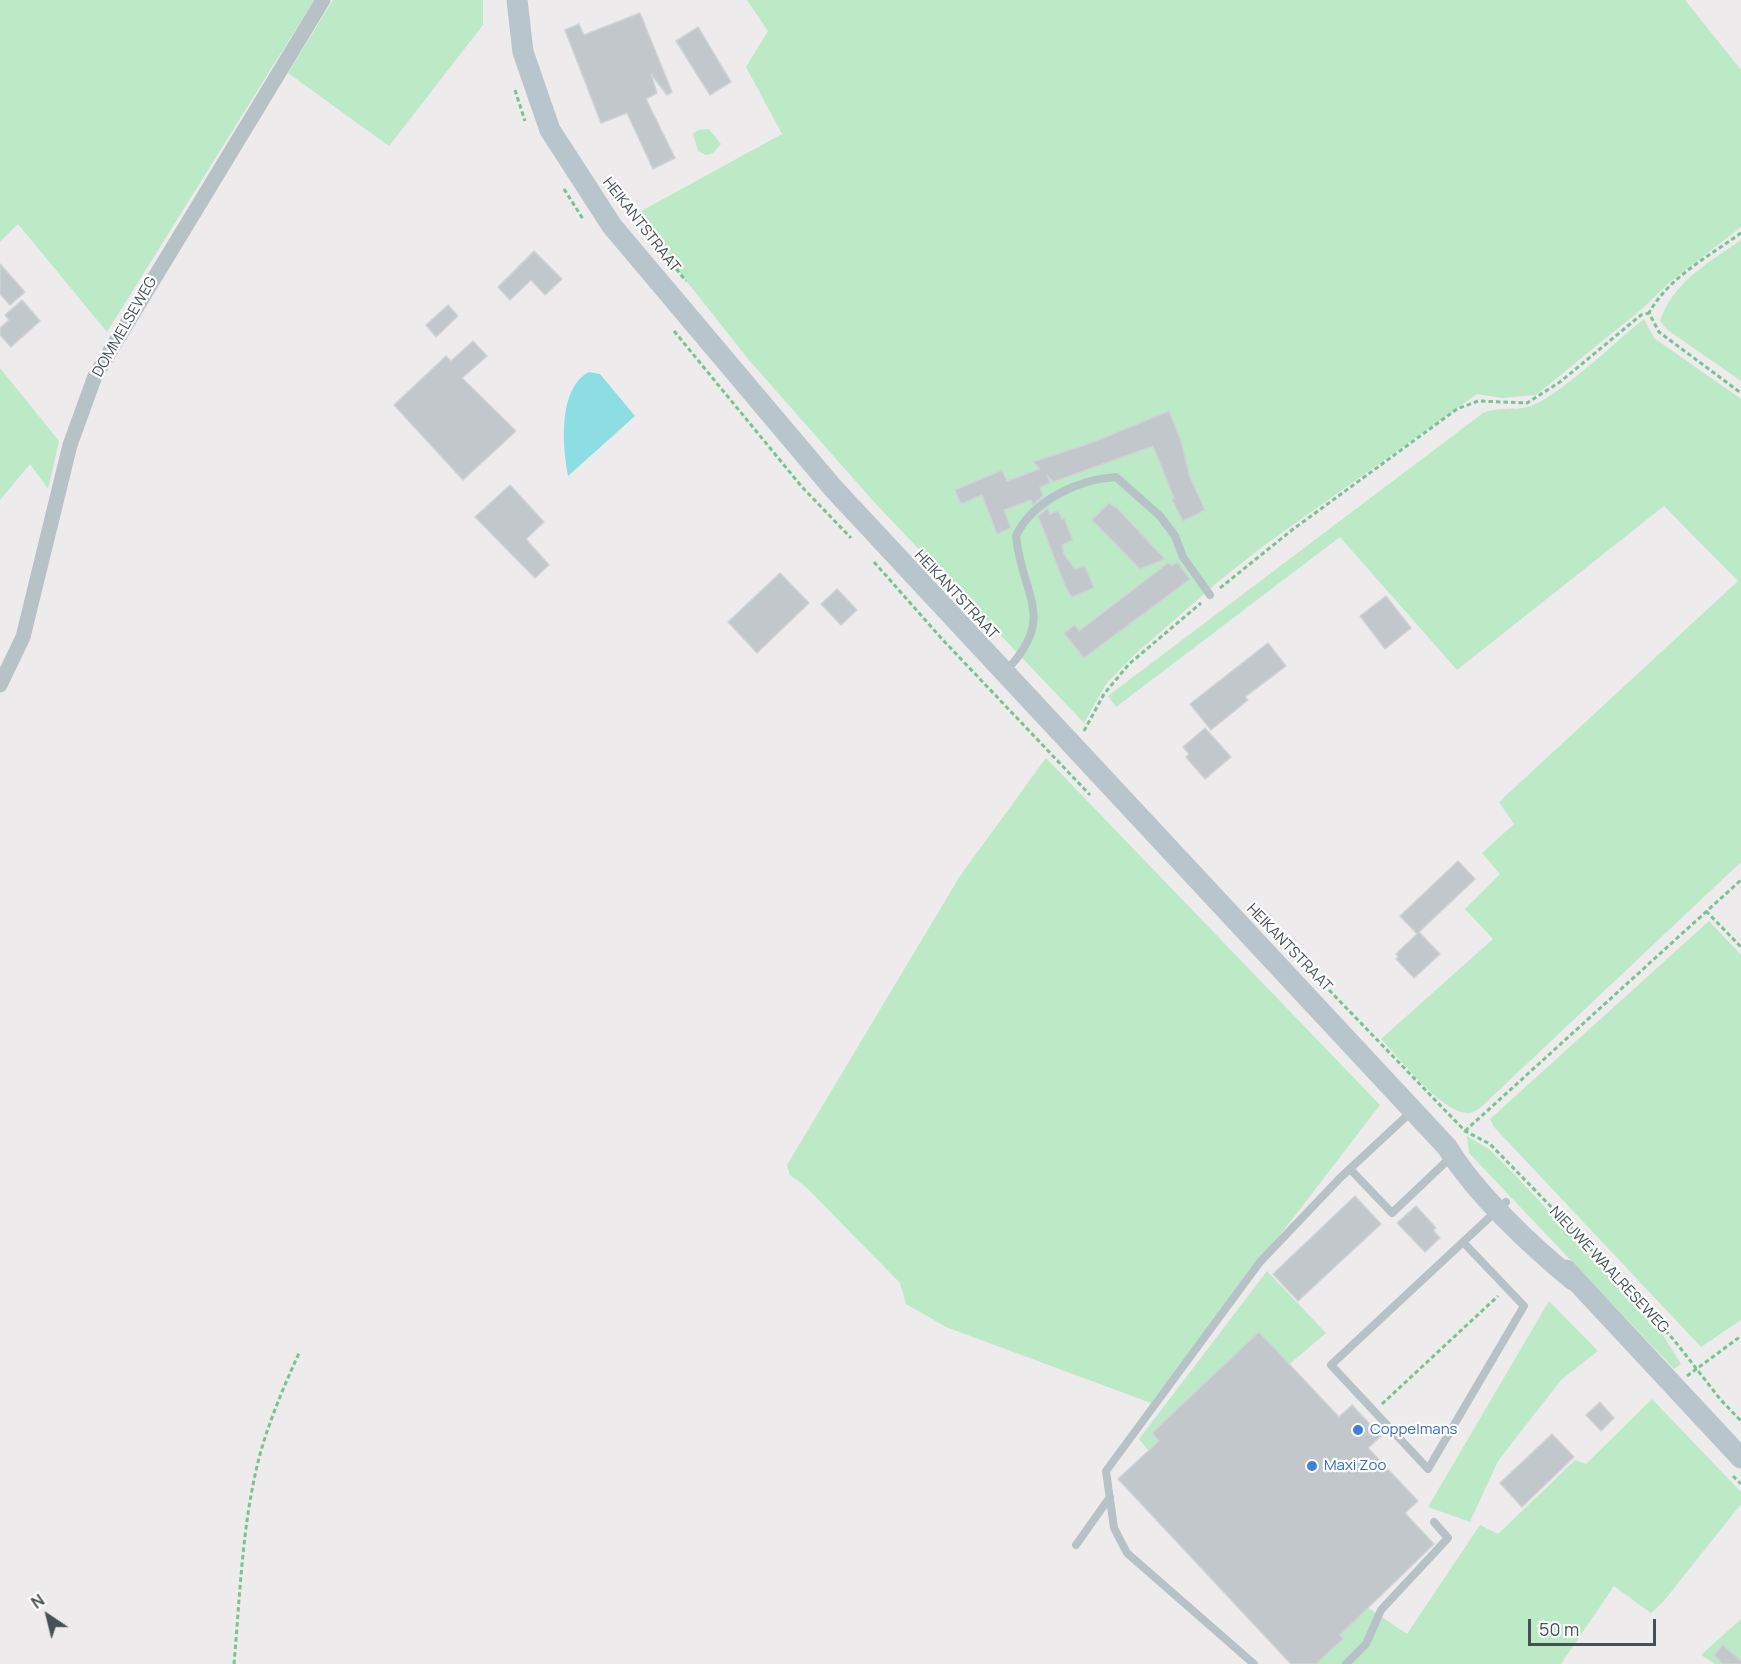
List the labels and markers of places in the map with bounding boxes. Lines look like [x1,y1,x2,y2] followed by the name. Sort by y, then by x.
[1370,1421,1457,1439] place label: Coppelmans
[1351,1423,1365,1437] marker: Coppelmans
[1324,1457,1386,1475] place label: Maxi Zoo
[1305,1459,1319,1473] marker: Maxi Zoo

